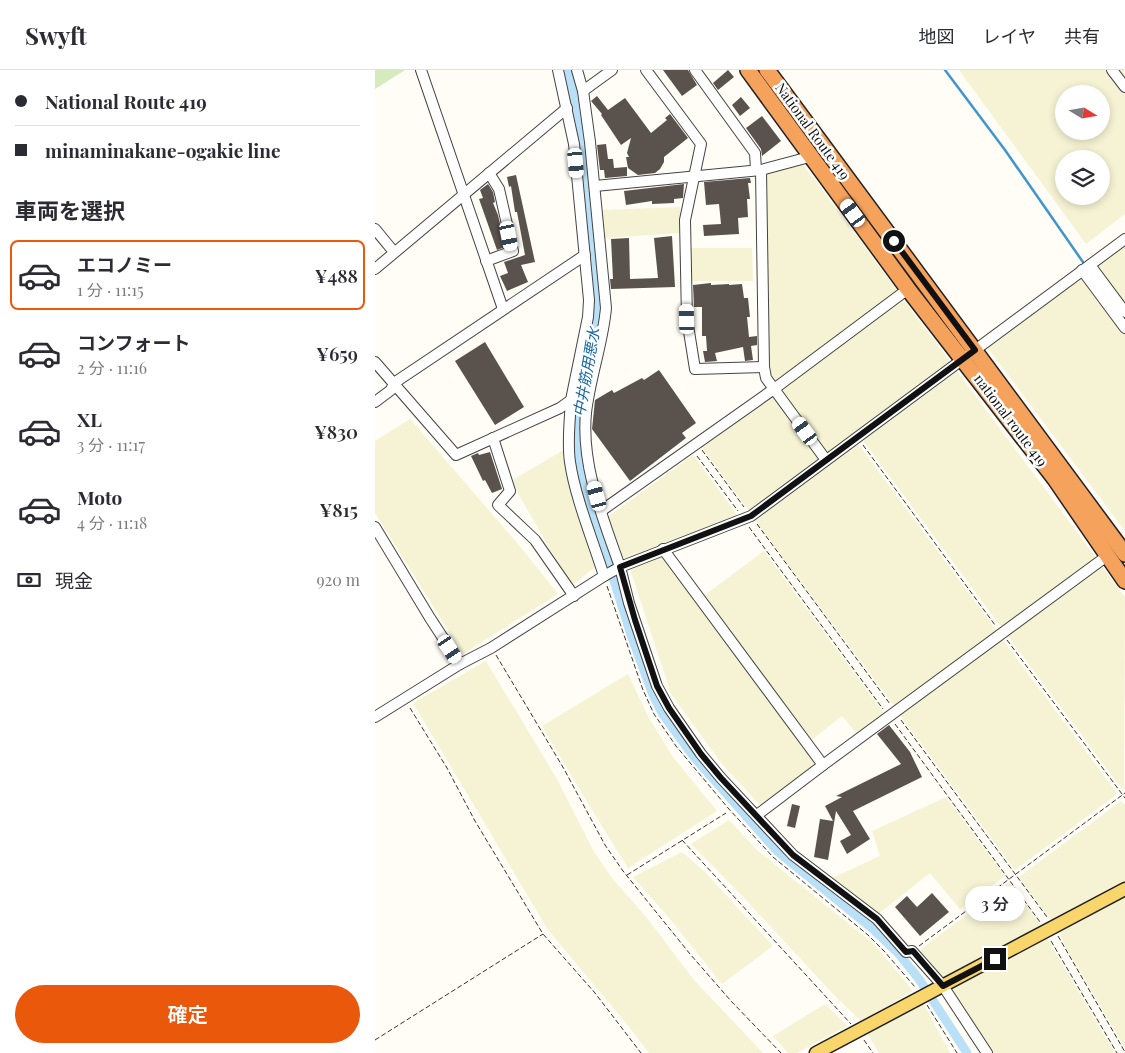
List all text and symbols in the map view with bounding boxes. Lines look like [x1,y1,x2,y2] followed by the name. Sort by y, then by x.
[25,19,87,51] text: Swyft
[919,24,955,48] text: 地図
[983,24,1036,48] text: レイヤ
[1064,24,1100,48] text: 共有
[771,79,855,183] street label: National Route 419
[1055,85,1110,140] north arrow
[1055,85,1110,205] map controls
[45,88,207,114] text: National Route 419
[45,137,281,163] text: minaminakane-ogakie line
[567,147,584,179] car
[1055,150,1110,205] button: layers
[15,195,125,225] text: 車両を選択
[838,196,867,230] car
[498,220,519,252] car
[883,230,905,252] route start
[77,251,172,277] text: エコノミー
[17,253,62,298] icon: car
[315,262,358,288] text: ¥488
[77,279,144,300] text: 1 分 · 11:15
[679,304,694,334] car
[568,324,604,418] water label: 中井筋用悪水
[77,329,190,355] text: コンフォート
[17,331,62,376] icon: car
[316,340,358,366] text: ¥659
[77,357,147,378] text: 2 分 · 11:16
[970,370,1052,470] street label: national route 419
[77,406,102,432] text: XL
[17,409,62,454] icon: car
[790,414,819,448] car
[314,418,358,444] text: ¥830
[77,434,145,455] text: 3 分 · 11:17
[585,480,608,512] car
[77,484,122,510] text: Moto
[17,487,62,532] icon: car
[319,496,358,522] text: ¥815
[77,512,147,533] text: 4 分 · 11:18
[15,566,43,594] icon: cash
[55,567,93,593] text: 現金
[316,569,360,590] text: 920 m
[435,632,464,666] car
[965,886,1025,922] callout: 3 分
[981,893,1009,914] text: 3 分
[984,948,1006,970] route end
[15,985,360,1043] button: 確定

